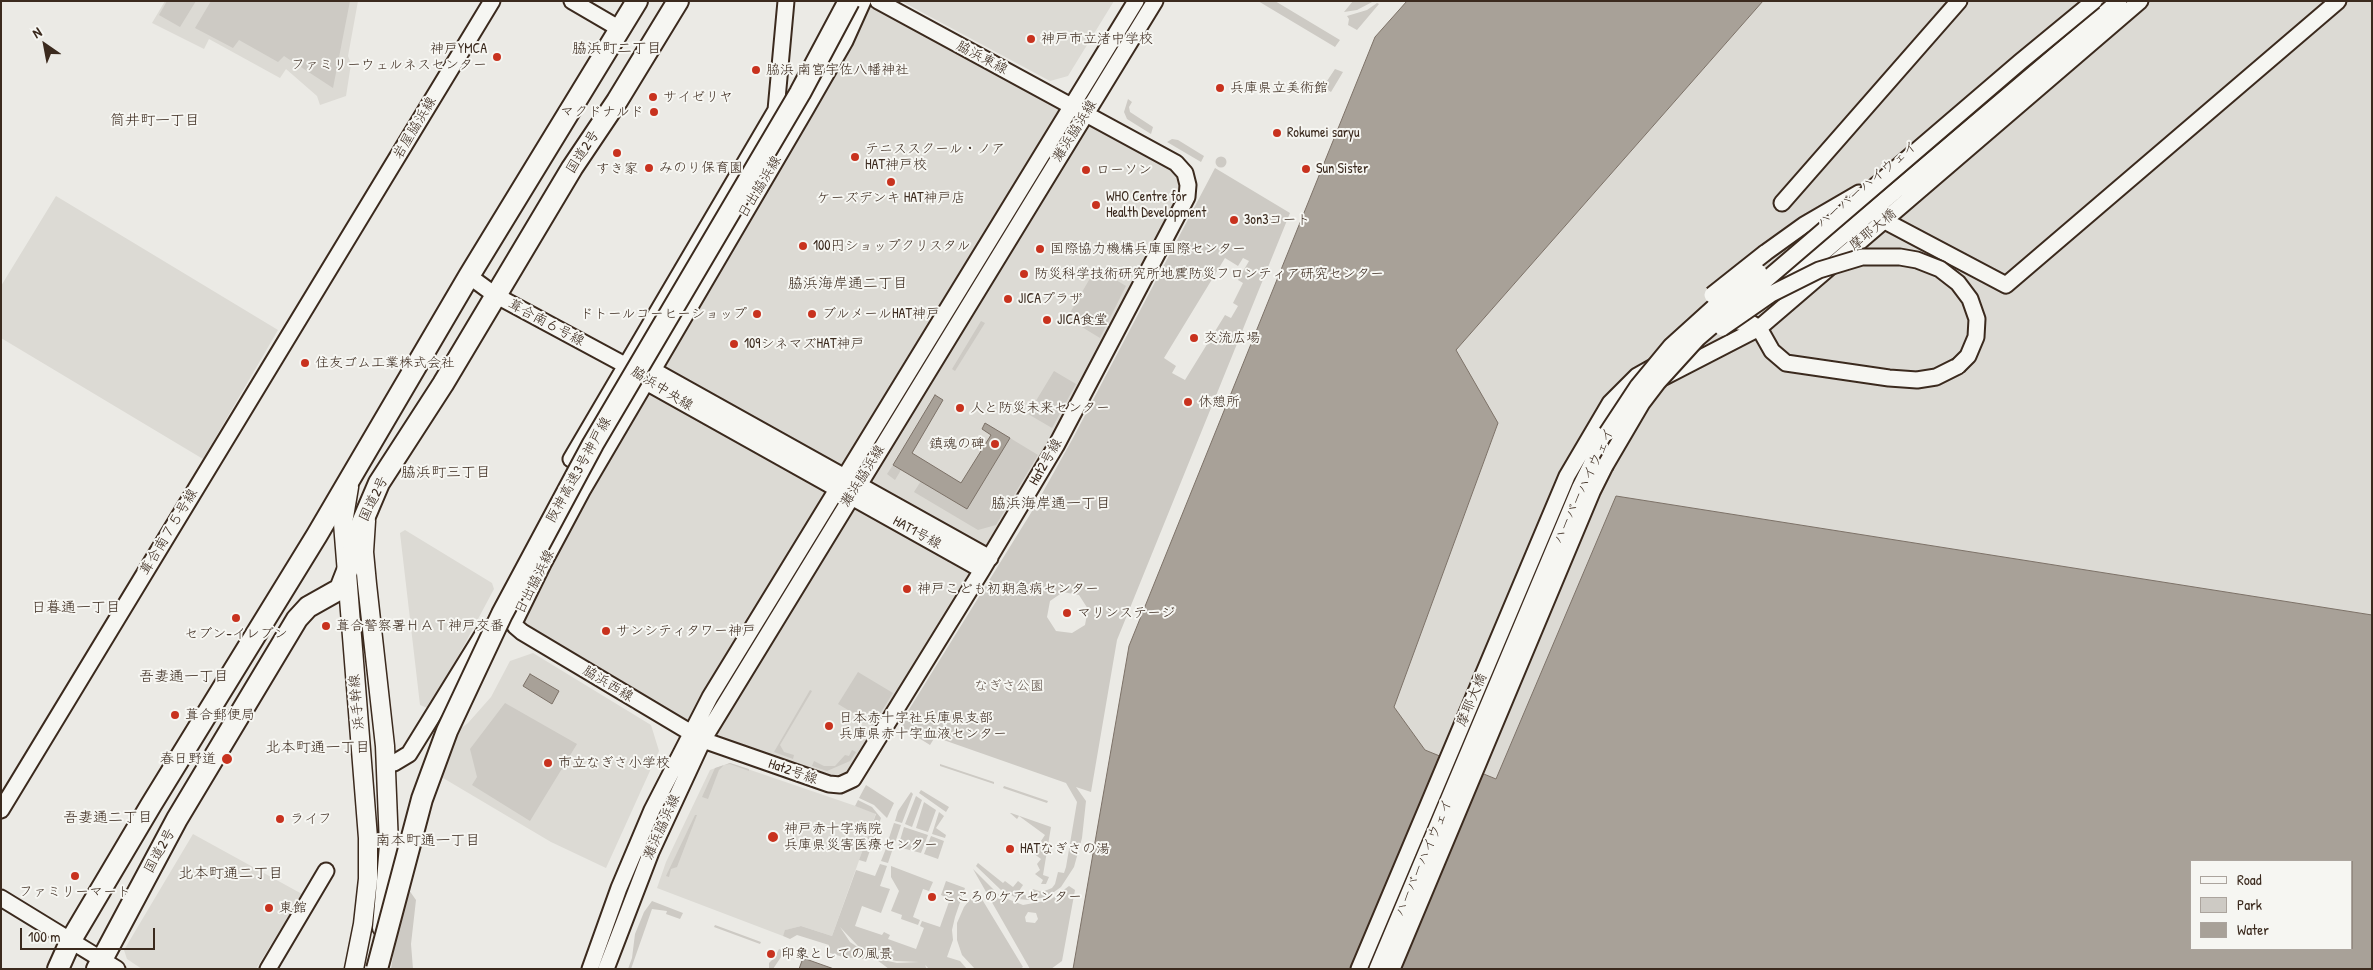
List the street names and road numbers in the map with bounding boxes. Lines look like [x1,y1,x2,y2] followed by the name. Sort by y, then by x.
[953,37,1011,79] street label: 脇浜東線
[390,94,440,162] street label: 岩屋脇浜線
[1049,97,1101,165] street label: 灘浜脇浜線
[563,127,603,177] street label: 国道2号
[1813,138,1921,232] street label: ハーバーハイウェイ
[735,153,785,221] street label: 日出脇浜線
[1846,206,1900,254] street label: 摩耶大橋
[505,296,587,350] street label: 葺合南６号線
[628,363,696,415] street label: 脇浜中央線
[543,414,615,526] street label: 阪神高速3号神戸線
[1550,425,1618,547] street label: ハーバーハイウェイ
[1026,436,1066,488] street label: Hat2号線
[837,442,889,510] street label: 灘浜脇浜線
[356,473,392,525] street label: 国道2号
[137,486,201,578] street label: 葺合南７５号線
[890,513,944,553] street label: HAT1号線
[512,547,558,617] street label: 日出脇浜線
[580,662,636,706] street label: 脇浜西線
[1453,671,1491,729] street label: 摩耶大橋
[346,673,368,731] street label: 浜手幹線
[766,756,820,788] street label: Hat2号線
[640,792,684,862] street label: 灘浜脇浜線
[1392,797,1456,919] street label: ハーバーハイウェイ
[141,826,179,876] street label: 国道2号

